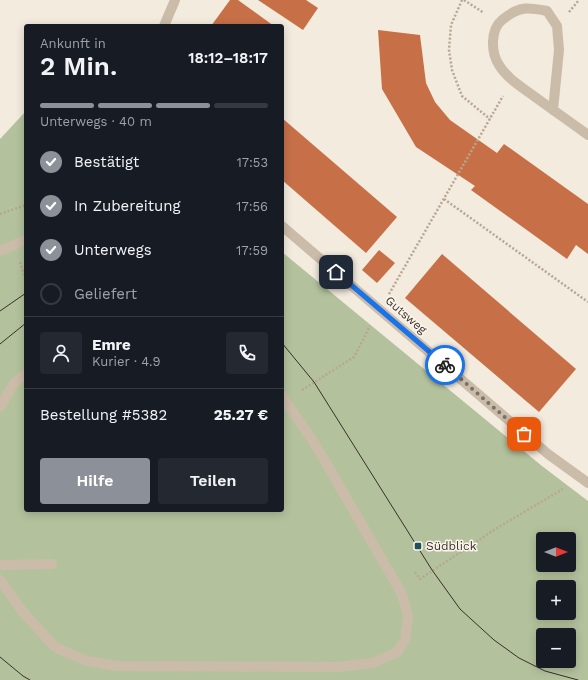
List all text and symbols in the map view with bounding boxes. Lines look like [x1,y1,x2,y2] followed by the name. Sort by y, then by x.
[40,36,106,51] text: Ankunft in
[188,49,268,67] text: 18:12–18:17
[40,51,117,81] text: 2 Min.
[40,114,152,129] text: Unterwegs · 40 m
[40,151,62,173] icon: check
[74,153,139,171] text: Bestätigt
[237,155,268,170] text: 17:53
[40,195,62,217] icon: check
[74,197,181,215] text: In Zubereitung
[236,199,268,214] text: 17:56
[40,239,62,261] icon: check
[74,241,152,259] text: Unterwegs
[236,243,268,258] text: 17:59
[319,255,353,289] pin
[325,261,347,283] icon: home
[74,285,137,303] text: Geliefert
[382,293,430,337] street label: Gutsweg
[40,332,82,374] button: person
[226,332,268,374] button: phone
[92,336,131,354] text: Emre
[425,345,465,385] courier
[92,354,161,369] text: Kurier · 4.9
[434,354,456,376] icon: bike
[40,406,167,424] text: Bestellung #5382
[214,406,268,424] text: 25.27 €
[507,417,541,451] pin
[513,423,535,445] icon: bag
[40,458,150,504] button: Hilfe
[158,458,268,504] button: Teilen
[536,532,576,572] north arrow
[536,532,576,668] map controls
[426,539,477,553] place label: Südblick
[413,541,423,551] marker: Südblick
[536,580,576,620] button: +
[536,628,576,668] button: −

